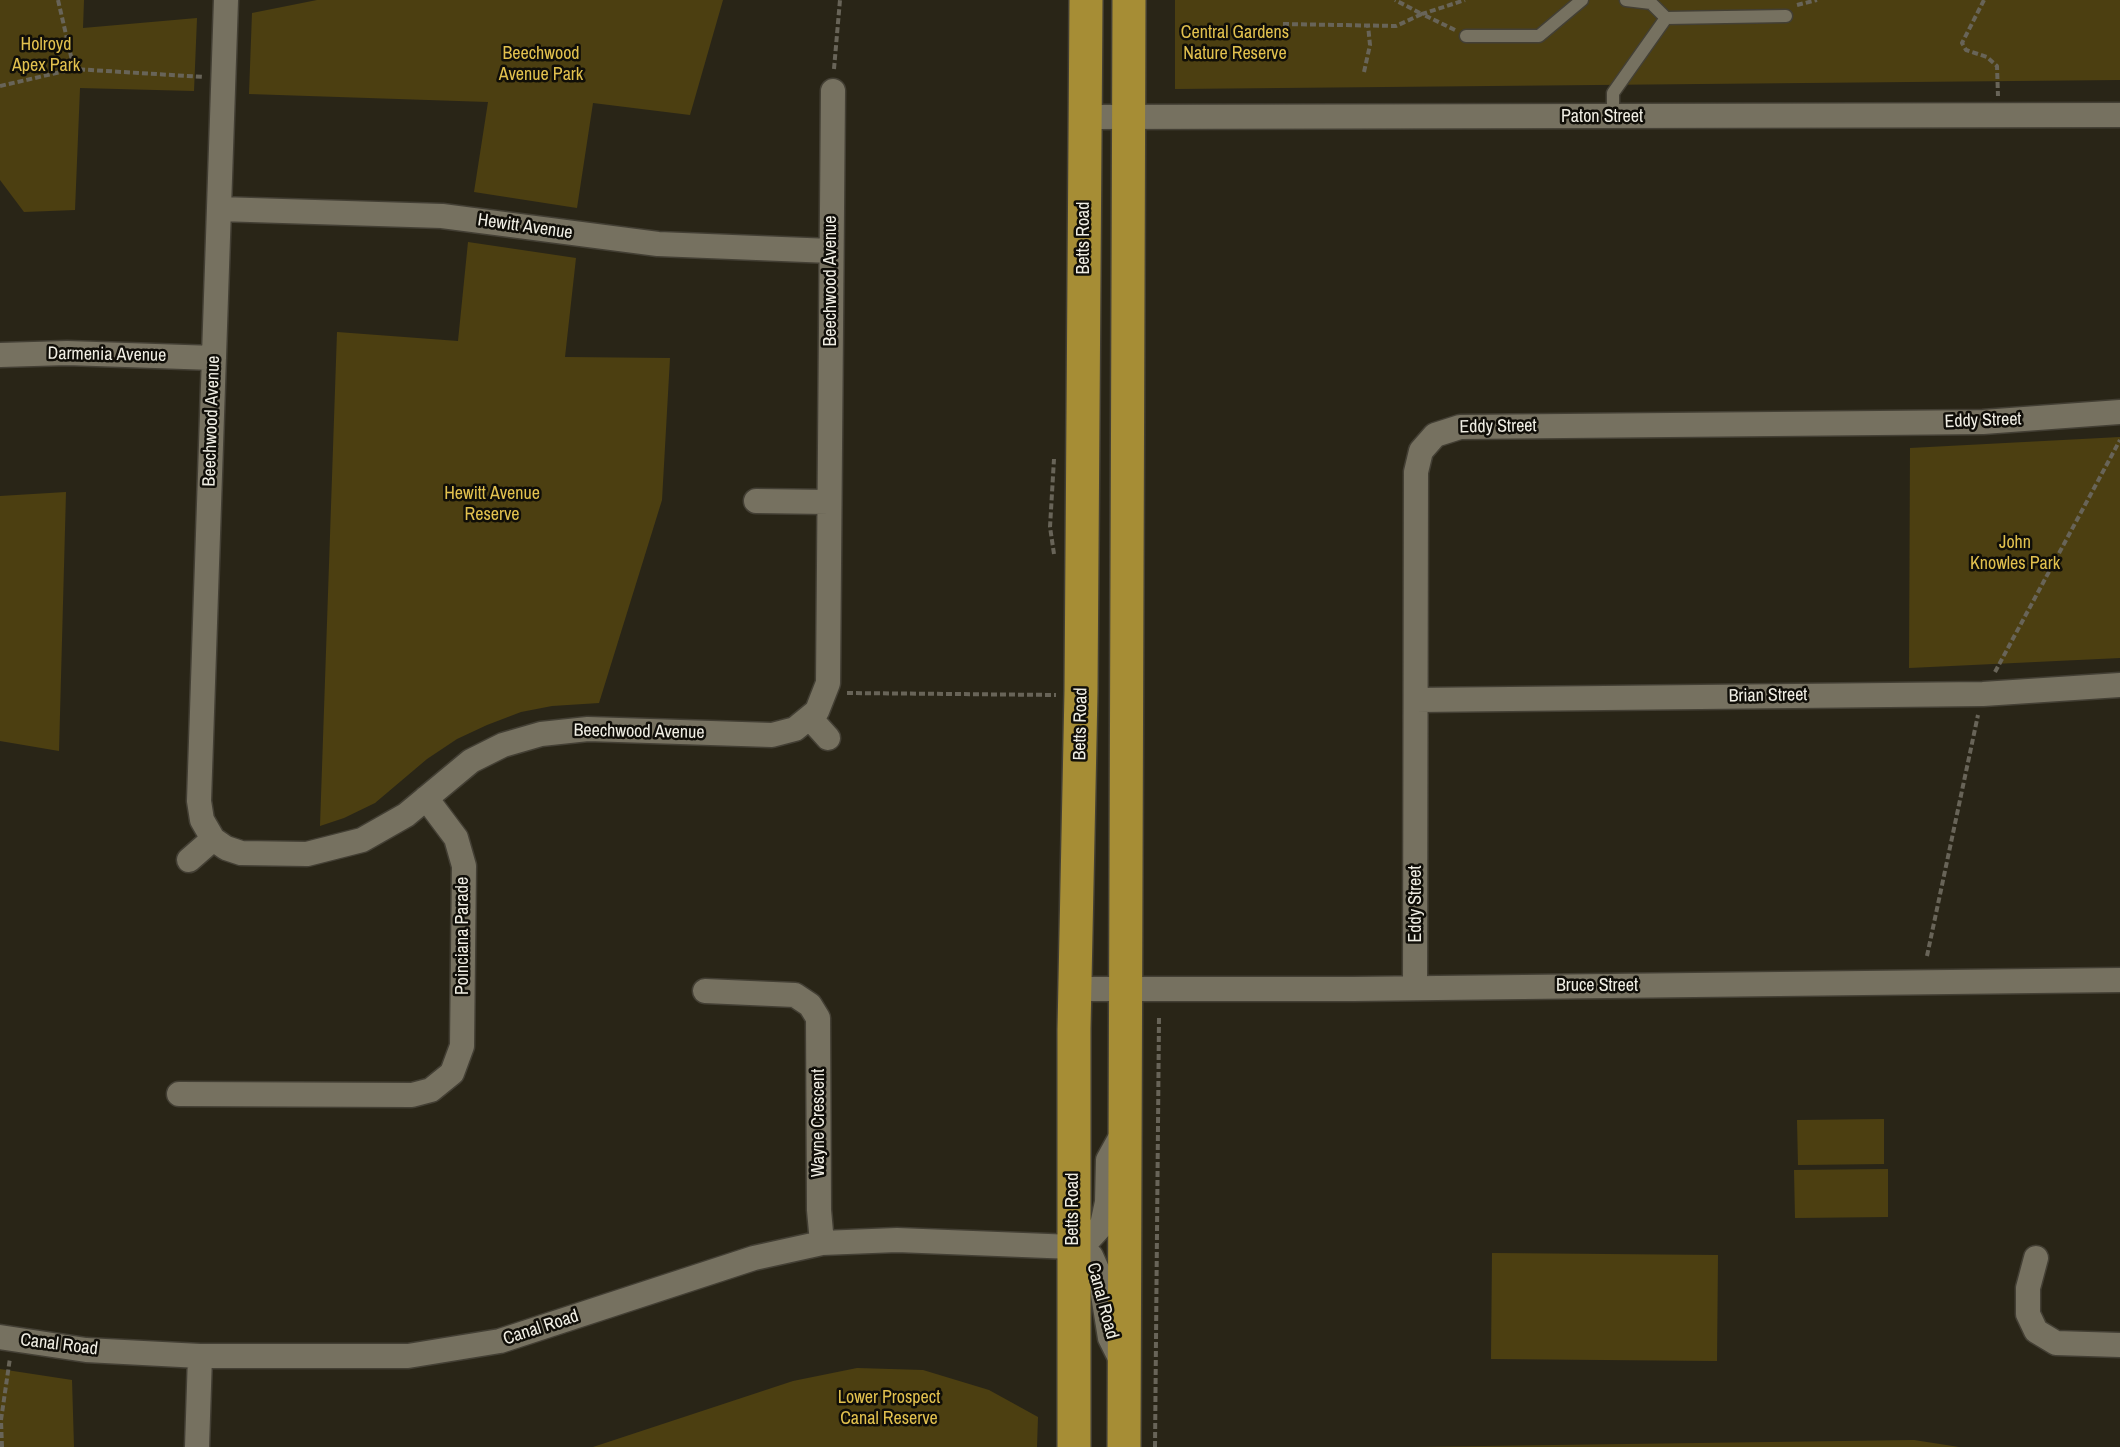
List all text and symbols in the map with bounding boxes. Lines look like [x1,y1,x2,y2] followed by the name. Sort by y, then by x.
[1181,22,1289,64] park label: Central Gardens Nature Reserve
[12,34,80,76] park label: Holroyd Apex Park
[499,43,583,86] park label: Beechwood Avenue Park
[1561,106,1643,128] street label: Paton Street
[1073,201,1095,275] street label: Betts Road
[476,210,574,244] street label: Hewitt Avenue
[820,215,842,347] street label: Beechwood Avenue
[47,343,167,367] street label: Darmenia Avenue
[199,355,225,487] street label: Beechwood Avenue
[1944,409,2022,433] street label: Eddy Street
[1459,416,1537,438] street label: Eddy Street
[444,483,540,526] park label: Hewitt Avenue Reserve
[1970,532,2060,574] park label: John Knowles Park
[1728,685,1808,707] street label: Brian Street
[1070,687,1092,761] street label: Betts Road
[573,720,705,744] street label: Beechwood Avenue
[1405,865,1427,943] street label: Eddy Street
[452,877,474,995] street label: Poinciana Parade
[1556,975,1638,997] street label: Bruce Street
[808,1069,830,1177] street label: Wayne Crescent
[1062,1172,1084,1246] street label: Betts Road
[1081,1261,1123,1341] street label: Canal Road
[501,1306,581,1350] street label: Canal Road
[19,1330,99,1360] street label: Canal Road
[838,1387,940,1430] park label: Lower Prospect Canal Reserve

